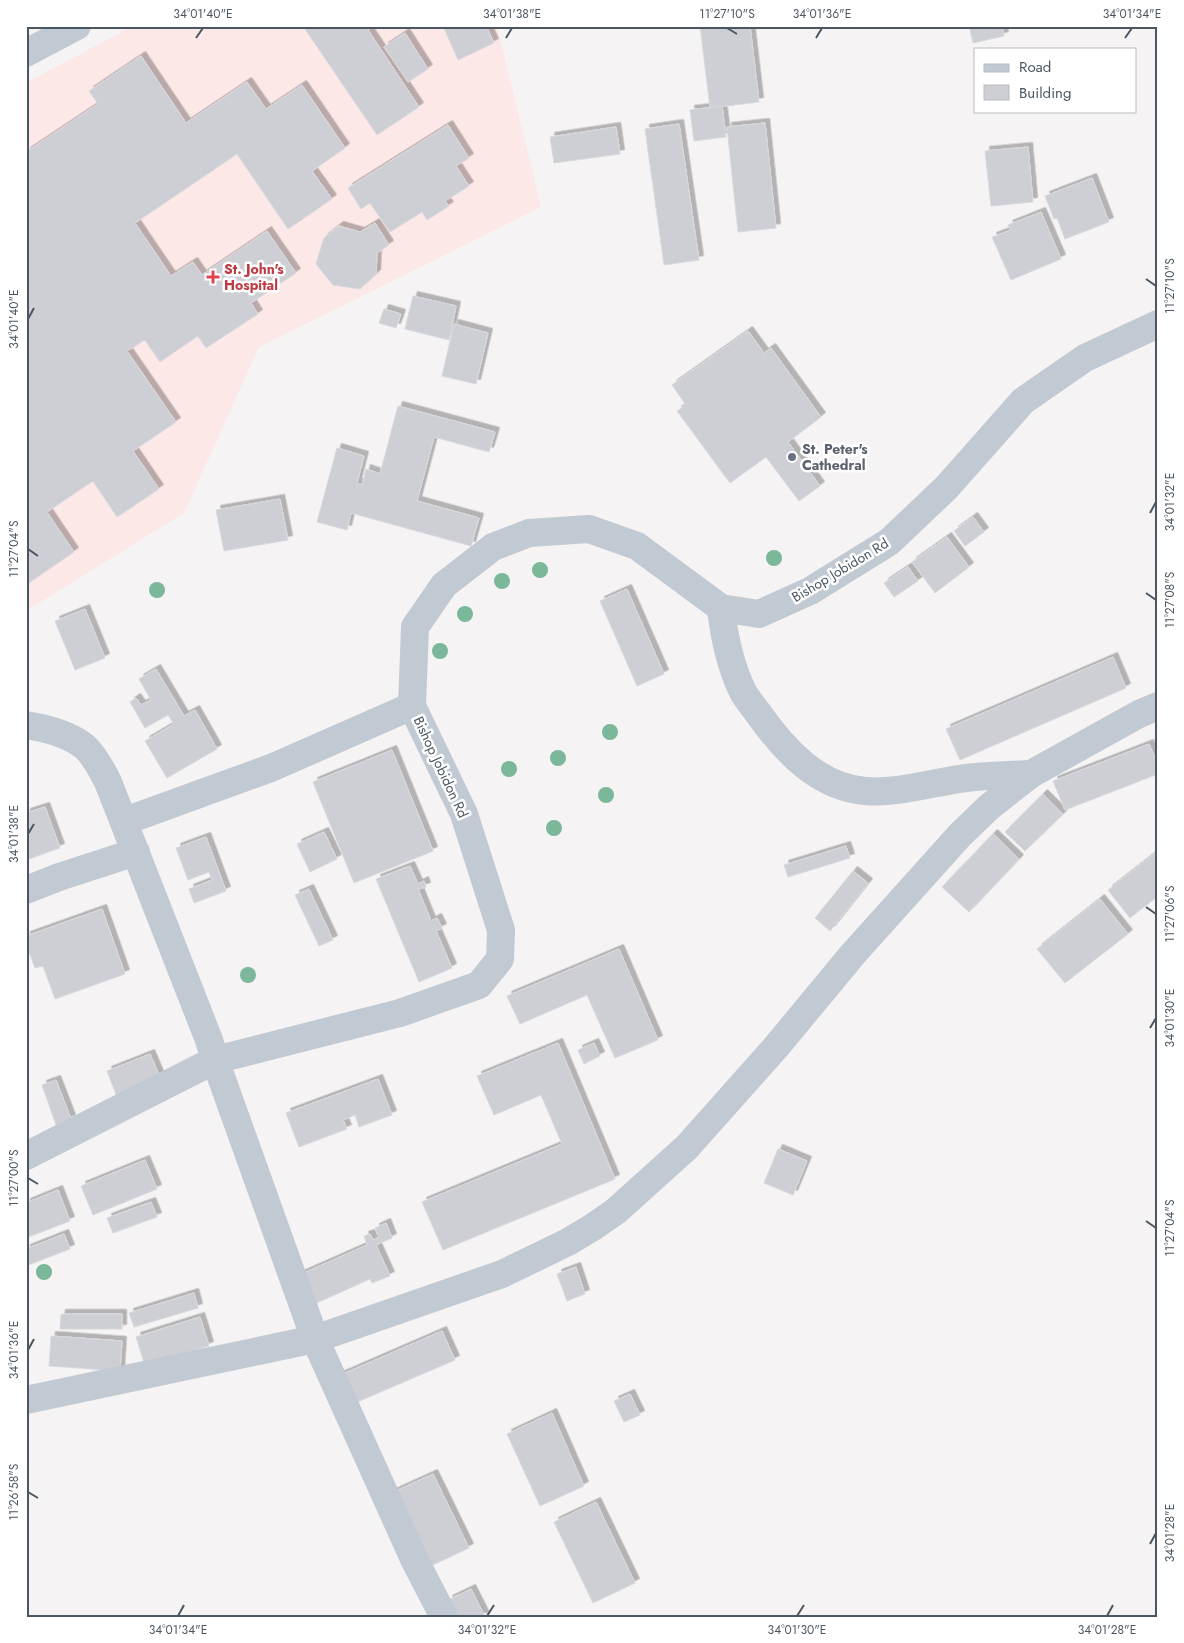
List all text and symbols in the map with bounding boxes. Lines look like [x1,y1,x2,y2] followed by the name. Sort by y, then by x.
[173,5,233,23] text: 34°01'40"E
[483,5,541,23] text: 34°01'38"E
[699,5,755,23] text: 11°27'10"S
[793,5,851,23] text: 34°01'36"E
[1103,5,1161,23] text: 34°01'34"E
[974,48,1136,112] legend
[1019,56,1051,78] text: Road
[1019,82,1071,104] text: Building
[1161,258,1179,314] text: 11°27'10"S
[224,259,284,295] place label: St. John's Hospital
[206,270,220,284] marker: St. John's Hospital
[5,289,23,349] text: 34°01'40"E
[802,439,868,475] place label: St. Peter's Cathedral
[786,451,798,463] marker: St. Peter's Cathedral
[1161,473,1179,531] text: 34°01'32"E
[5,520,23,578] text: 11°27'04"S
[788,533,892,607] street label: Bishop Jobidon Rd
[1161,571,1179,628] text: 11°27'08"S
[409,713,473,821] street label: Bishop Jobidon Rd
[5,805,23,863] text: 34°01'38"E
[1161,885,1179,942] text: 11°27'06"S
[1161,989,1179,1047] text: 34°01'30"E
[5,1149,23,1207] text: 11°27'00"S
[1161,1199,1179,1257] text: 11°27'04"S
[5,1321,23,1379] text: 34°01'36"E
[5,1463,23,1520] text: 11°26'58"S
[1161,1504,1179,1562] text: 34°01'28"E
[149,1621,207,1639] text: 34°01'34"E
[458,1621,516,1639] text: 34°01'32"E
[768,1621,826,1639] text: 34°01'30"E
[1078,1621,1136,1639] text: 34°01'28"E

